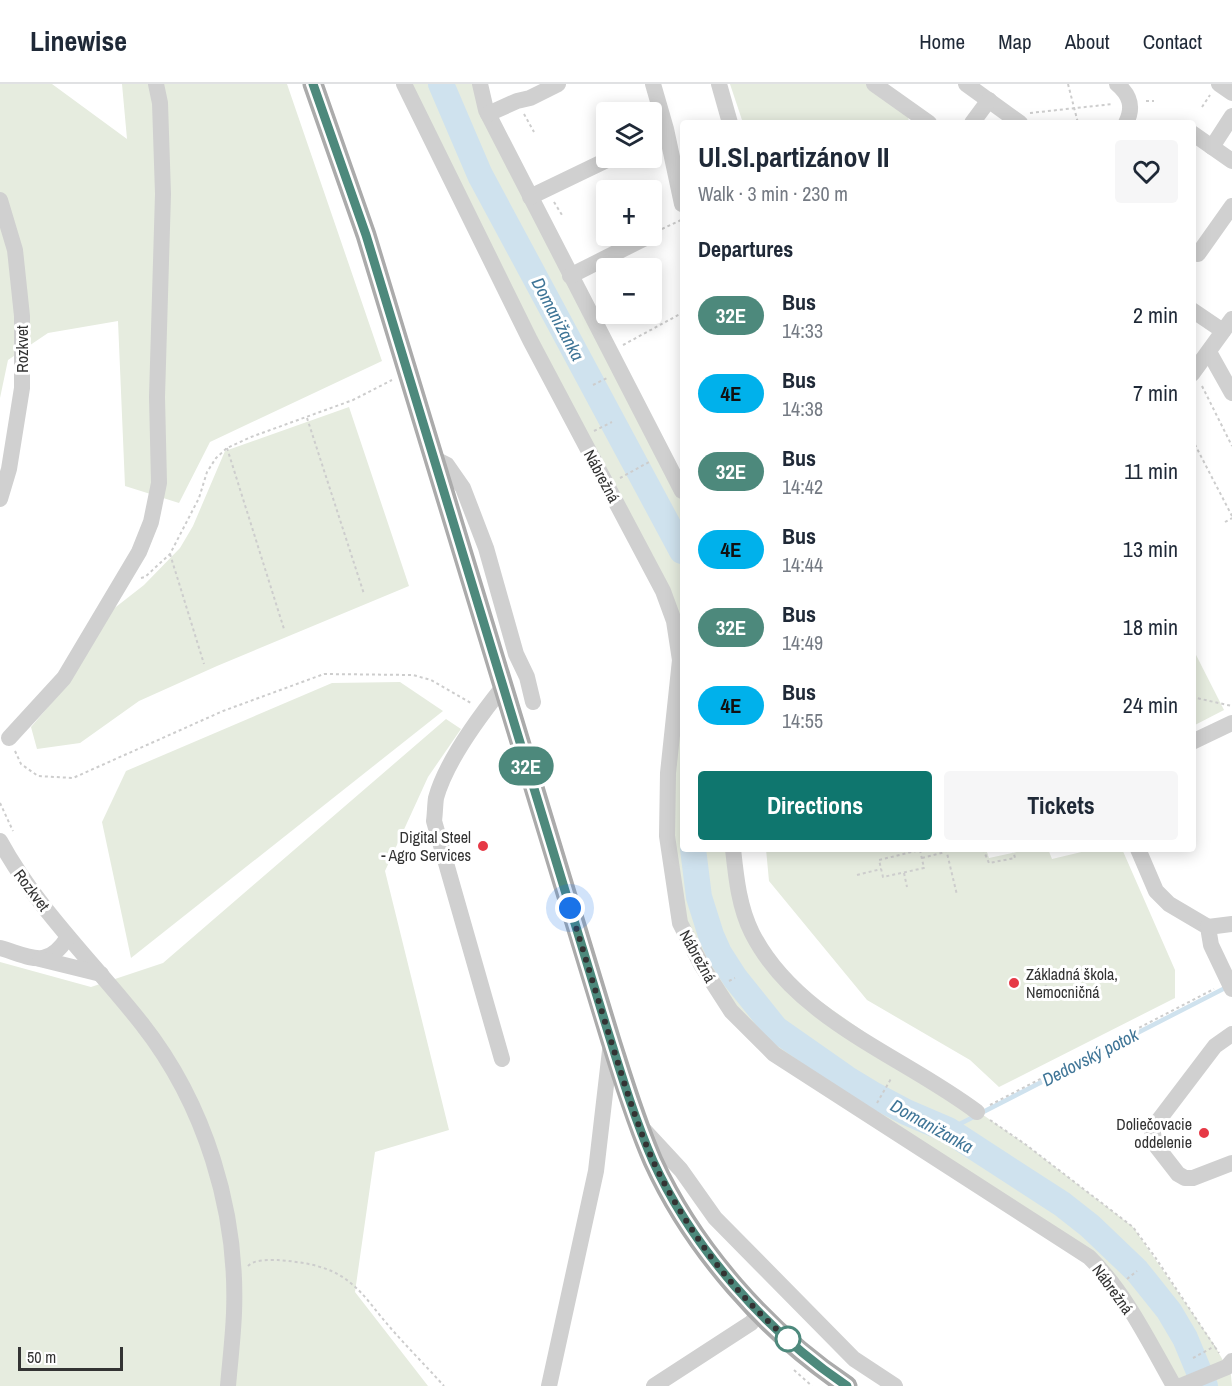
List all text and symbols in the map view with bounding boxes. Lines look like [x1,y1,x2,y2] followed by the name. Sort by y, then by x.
[30,22,127,60] text: Linewise
[919,27,965,56] text: Home
[998,27,1032,56] text: Map
[1065,27,1110,56] text: About
[1143,27,1202,56] text: Contact
[596,102,662,324] map controls
[596,102,662,168] button: layers
[698,138,889,176] text: Ul.Sl.partizánov II
[1115,140,1178,203] button: heart
[596,180,662,246] button: +
[698,180,848,207] text: Walk · 3 min · 230 m
[698,234,793,264] text: Departures
[596,258,662,324] button: −
[526,273,590,365] water label: Domanižanka
[782,287,816,317] text: Bus
[1133,300,1178,330] text: 2 min
[716,301,746,330] text: 32E
[782,317,823,344] text: 14:33
[11,325,33,373] street label: Rozkvet
[782,365,816,395] text: Bus
[1133,378,1178,408] text: 7 min
[720,379,742,408] text: 4E
[782,395,823,422] text: 14:38
[782,443,816,473] text: Bus
[579,446,625,507] street label: Nábrežná
[1124,456,1178,486] text: 11 min
[716,457,746,486] text: 32E
[782,473,823,500] text: 14:42
[782,521,816,551] text: Bus
[1123,534,1178,564] text: 13 min
[720,535,742,564] text: 4E
[782,551,823,578] text: 14:44
[782,599,816,629] text: Bus
[1123,612,1178,642] text: 18 min
[716,613,746,642] text: 32E
[782,629,823,656] text: 14:49
[782,677,816,707] text: Bus
[1123,690,1178,720] text: 24 min
[720,691,742,720] text: 4E
[782,707,823,734] text: 14:55
[492,746,560,786] line badge: 32E
[511,752,541,781] text: 32E
[698,771,932,840] button: Directions
[944,771,1178,840] button: Tickets
[381,826,471,866] place label: Digital Steel - Agro Services
[476,839,490,853] marker: Digital Steel - Agro Services
[9,864,55,916] street label: Rozkvet
[555,893,585,923] your location
[675,926,722,987] street label: Nábrežná
[1026,963,1118,1003] place label: Základná škola, Nemocničná
[1007,976,1021,990] marker: Základná škola, Nemocničná
[1038,1022,1143,1092] water label: Dedovský potok
[886,1093,978,1159] water label: Domanižanka
[1116,1113,1192,1153] place label: Doliečovacie oddelenie
[1197,1126,1211,1140] marker: Doliečovacie oddelenie
[1087,1260,1139,1319] street label: Nábrežná
[775,1326,801,1352] unlabelled marker
[18,1344,123,1372] scale bar
[27,1346,56,1368] text: 50 m

